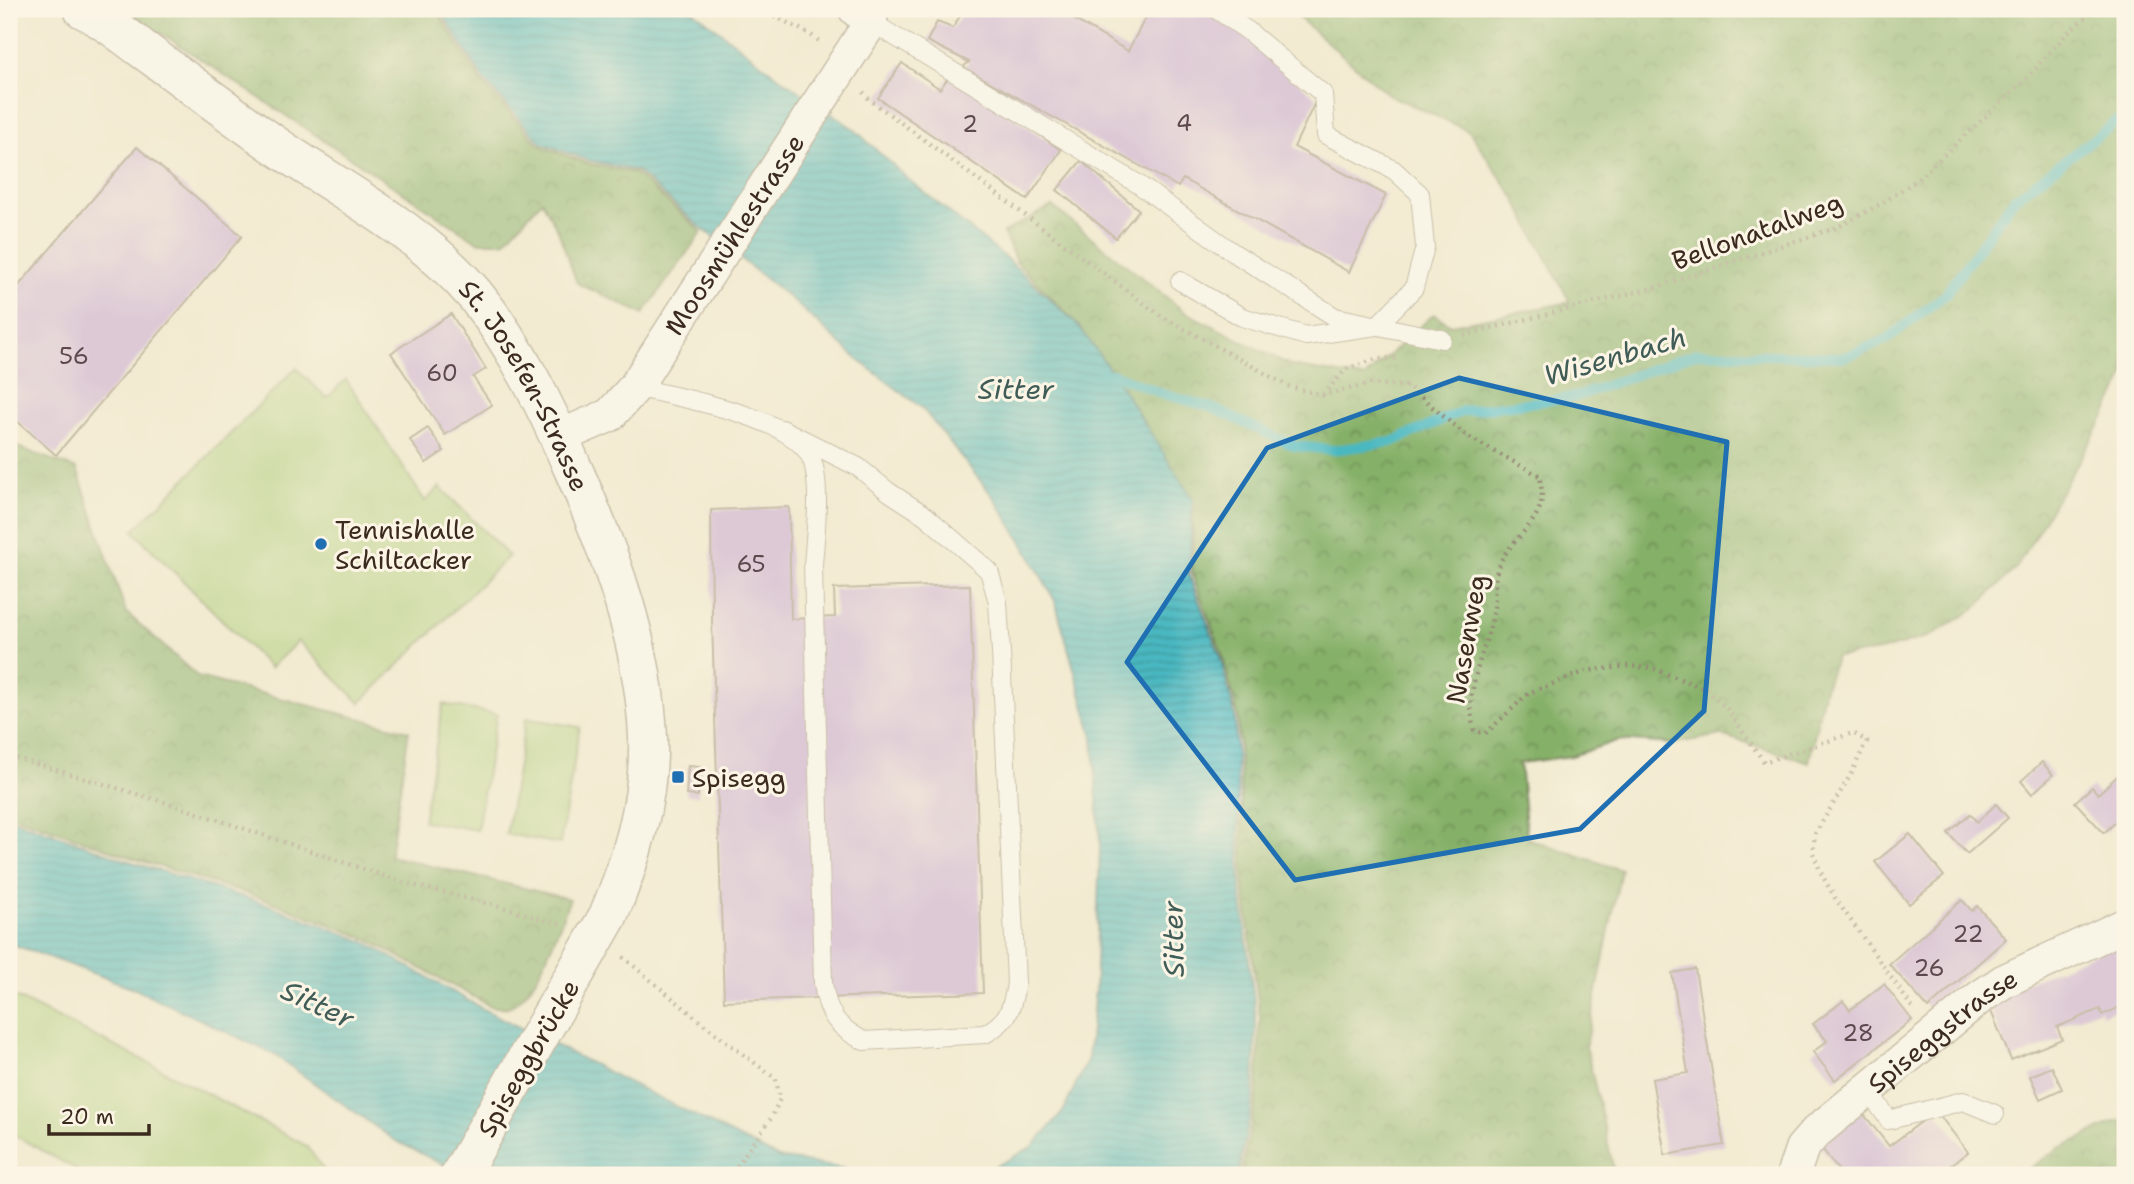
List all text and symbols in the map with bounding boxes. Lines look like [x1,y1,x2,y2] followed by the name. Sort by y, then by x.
[1176,108,1192,138] house number: 4
[962,109,978,139] house number: 2
[656,127,812,342] street label: Moosmühlestrasse
[1667,184,1847,278] street label: Bellonatalweg
[452,272,598,497] street label: St. Josefen-Strasse
[1539,318,1691,394] water label: Wisenbach
[59,341,89,371] house number: 56
[426,358,458,388] house number: 60
[978,370,1055,408] water label: Sitter
[335,512,475,577] place label: Tennishalle Schiltacker
[313,536,329,552] marker: Tennishalle Schiltacker
[736,549,766,579] house number: 65
[1437,572,1495,706] street label: Nasenweg
[692,760,786,795] place label: Spisegg
[670,769,686,785] marker: Spisegg
[1153,900,1193,978] water label: Sitter
[1952,919,1984,949] house number: 22
[1913,953,1945,983] house number: 26
[1859,960,2023,1101] street label: Spiseggstrasse
[275,971,361,1038] water label: Sitter
[469,973,587,1143] street label: Spiseggbrücke
[1842,1018,1874,1048] house number: 28
[49,1093,149,1137] scale bar
[60,1103,114,1131] text: 20 m

